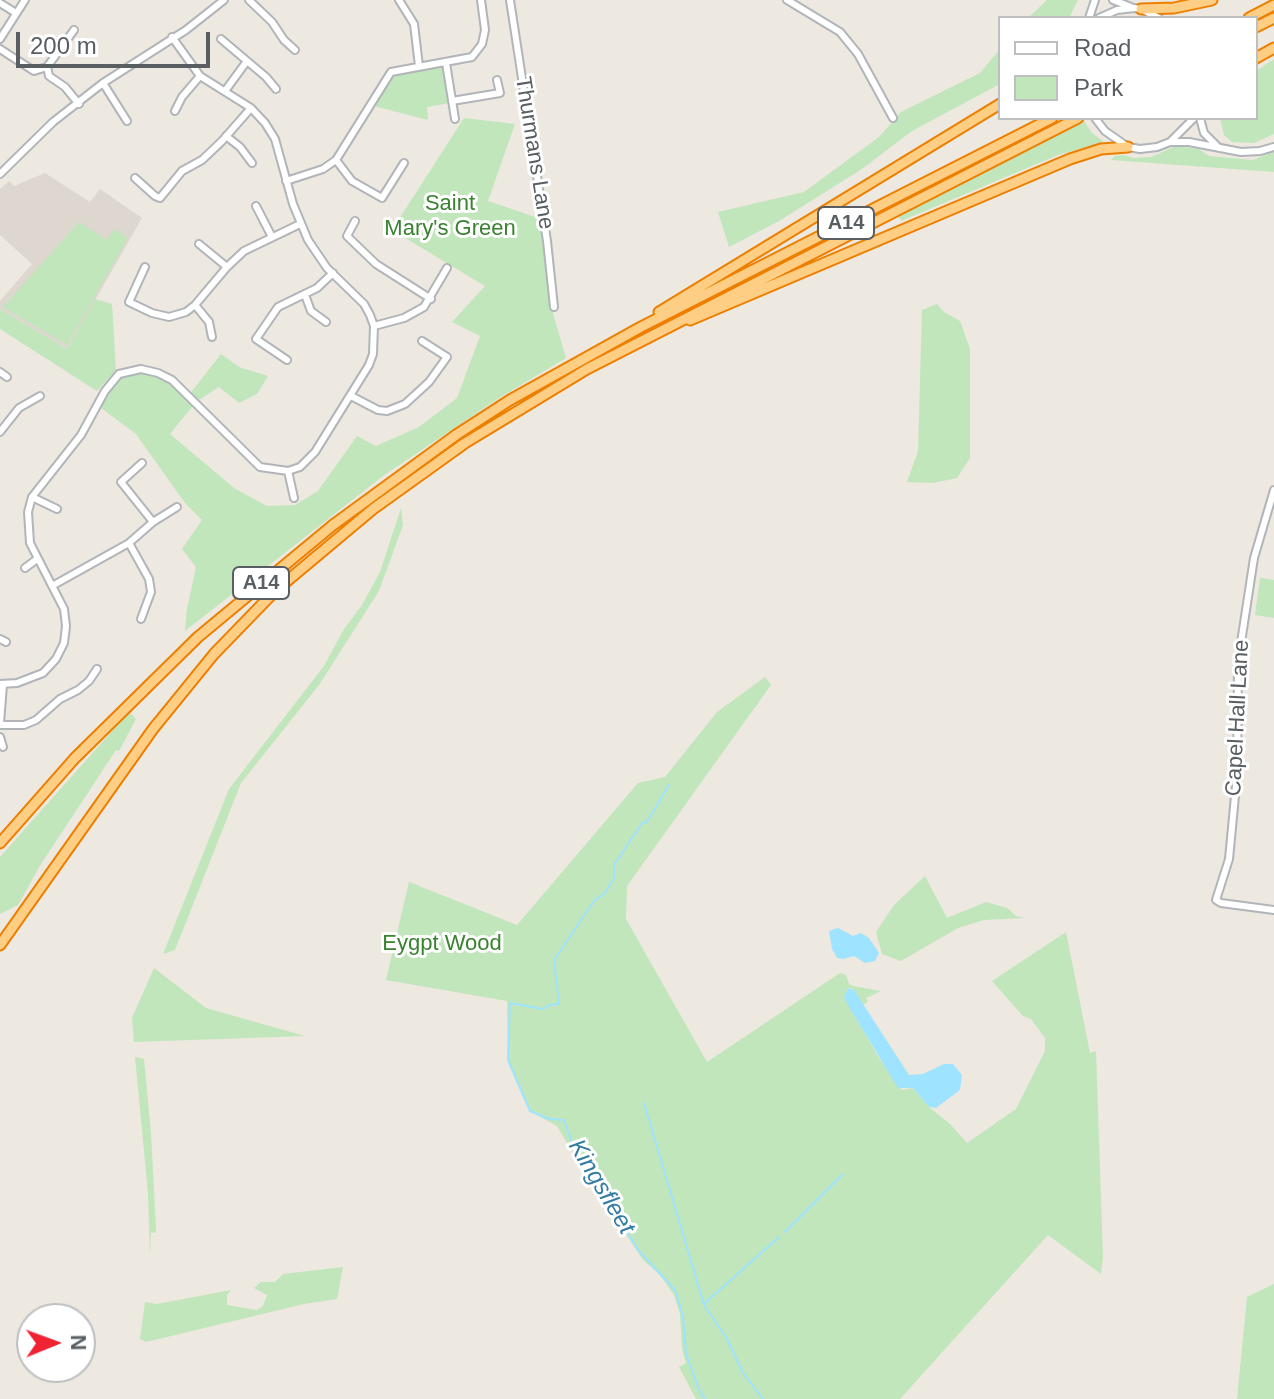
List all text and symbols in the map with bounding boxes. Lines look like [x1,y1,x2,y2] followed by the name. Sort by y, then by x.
[20,16,214,66] scale bar
[998,16,1258,120] legend
[30,32,97,59] text: 200 m
[1074,34,1131,61] text: Road
[1074,74,1123,101] text: Park
[509,75,559,231] street label: Thurmans Lane
[384,191,516,242] park label: Saint Mary's Green
[818,207,874,239] road number: A14
[233,567,289,599] road number: A14
[1221,639,1255,797] street label: Capel Hall Lane
[382,931,502,957] park label: Eygpt Wood
[562,1134,640,1240] water label: Kingsfleet
[16,1303,96,1383] north arrow
[66,1334,91,1351] text: N

